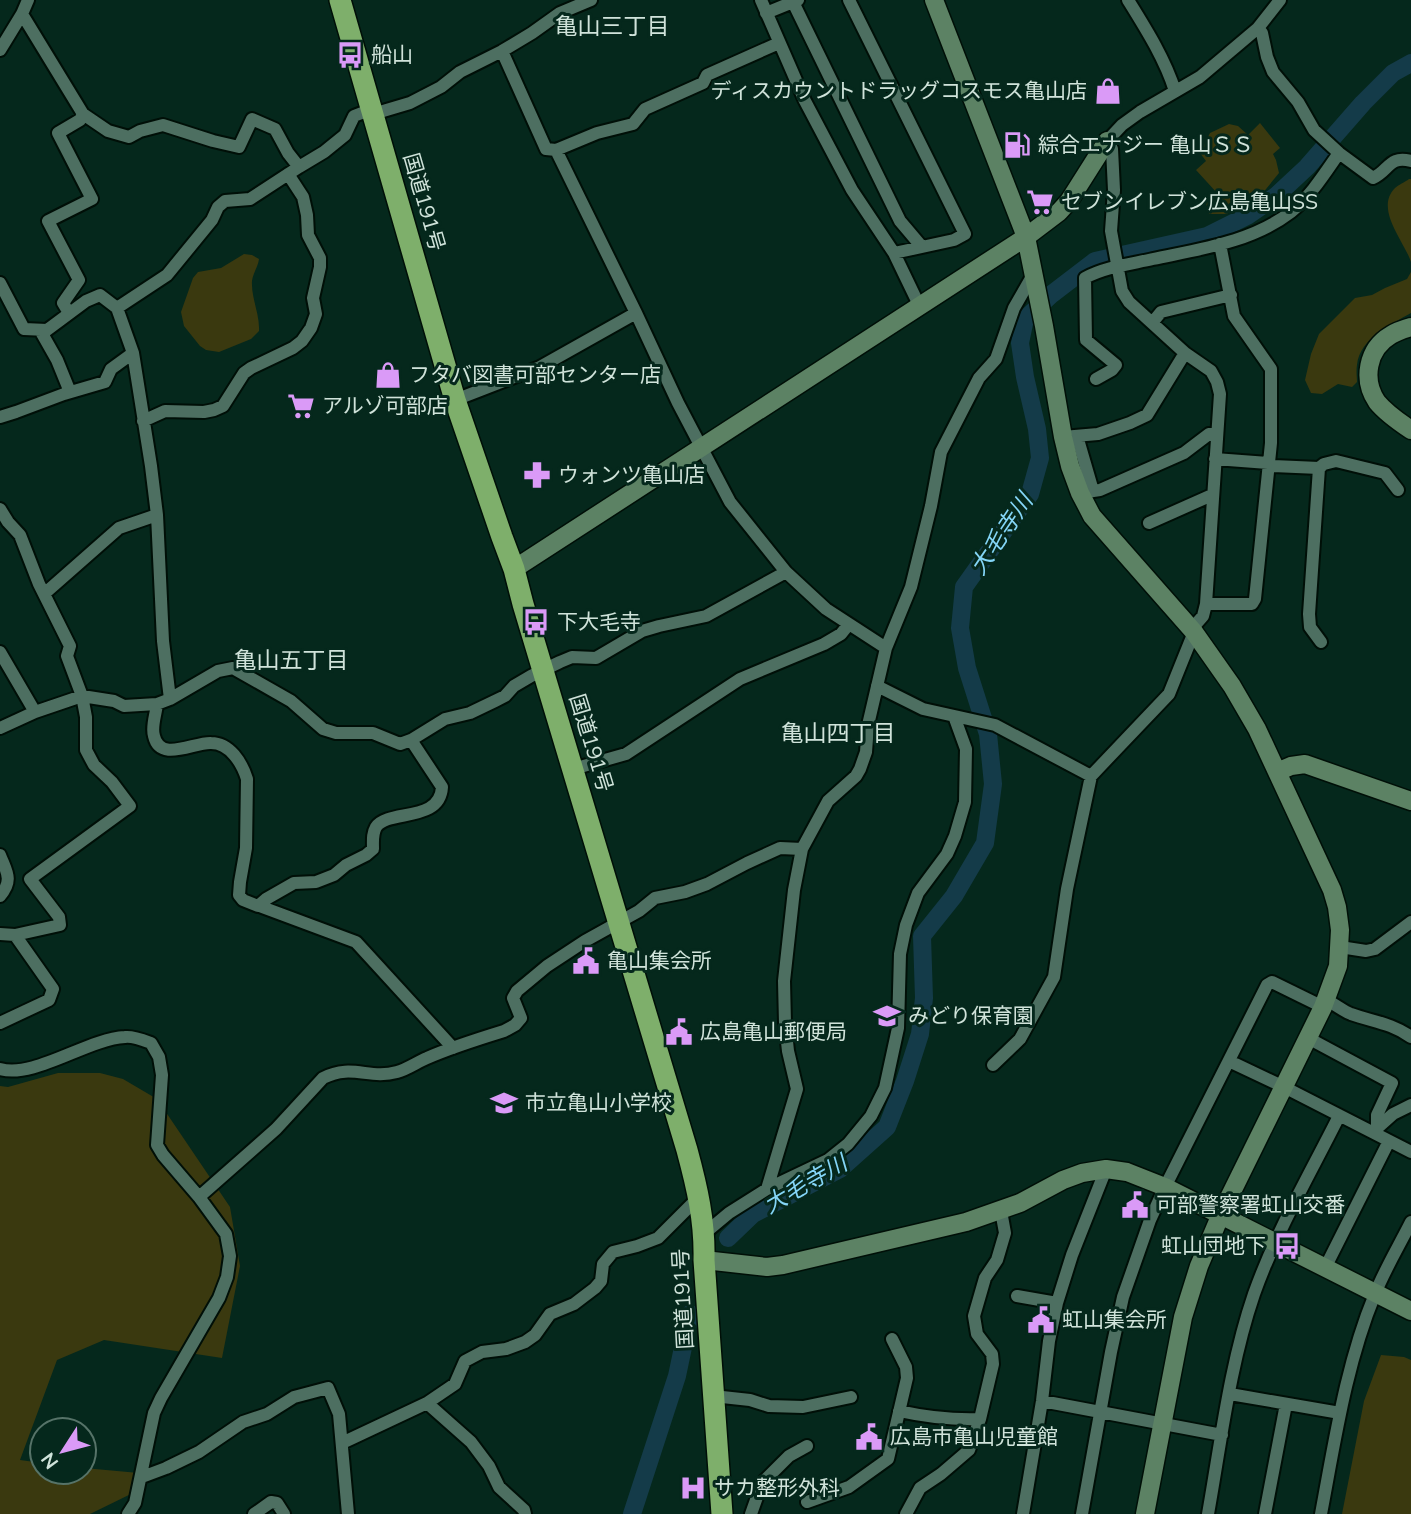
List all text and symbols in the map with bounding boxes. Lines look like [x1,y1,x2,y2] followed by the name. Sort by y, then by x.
[555,11,670,40] district label: 亀山三丁目
[335,40,365,70] bus stop icon: 船山
[371,41,413,67] place label: 船山
[1093,76,1123,106] shop icon: ディスカウントドラッグコスモス亀山店
[710,77,1087,103] place label: ディスカウントドラッグコスモス亀山店
[1002,130,1032,160] fuel station icon: 綜合エナジー 亀山ＳＳ
[1038,131,1253,157] place label: 綜合エナジー 亀山ＳＳ
[399,150,451,254] street label: 国道191号
[1025,187,1055,217] supermarket icon: セブンイレブン広島亀山SS
[1061,188,1318,214] place label: セブンイレブン広島亀山SS
[373,360,403,390] shop icon: フタバ図書可部センター店
[409,361,661,387] place label: フタバ図書可部センター店
[286,391,316,421] supermarket icon: アルゾ可部店
[322,392,448,418] place label: アルゾ可部店
[522,460,552,490] pharmacy icon: ウォンツ亀山店
[558,461,705,487] place label: ウォンツ亀山店
[963,485,1040,580] water label: 大毛寺川
[521,607,551,637] bus stop icon: 下大毛寺
[557,608,641,634] place label: 下大毛寺
[234,645,349,674] district label: 亀山五丁目
[565,691,619,795] street label: 国道191号
[781,718,896,747] district label: 亀山四丁目
[571,946,601,976] public building icon: 亀山集会所
[607,947,712,973] place label: 亀山集会所
[872,1001,902,1031] school or university icon: みどり保育園
[908,1002,1034,1028] place label: みどり保育園
[664,1017,694,1047] public building icon: 広島亀山郵便局
[700,1018,847,1044] place label: 広島亀山郵便局
[489,1088,519,1118] school or university icon: 市立亀山小学校
[525,1089,672,1115] place label: 市立亀山小学校
[758,1147,854,1219] water label: 大毛寺川
[1120,1190,1150,1220] public building icon: 可部警察署虹山交番
[1156,1191,1345,1217] place label: 可部警察署虹山交番
[1272,1231,1302,1261] bus stop icon: 虹山団地下
[1161,1232,1266,1258] place label: 虹山団地下
[666,1248,698,1350] street label: 国道191号
[1026,1305,1056,1335] public building icon: 虹山集会所
[1062,1306,1167,1332] place label: 虹山集会所
[28,1416,98,1486] north arrow
[854,1422,884,1452] public building icon: 広島市亀山児童館
[890,1423,1058,1449] place label: 広島市亀山児童館
[35,1448,63,1474] text: N
[678,1473,708,1503] hospital icon: サカ整形外科
[714,1474,840,1500] place label: サカ整形外科

